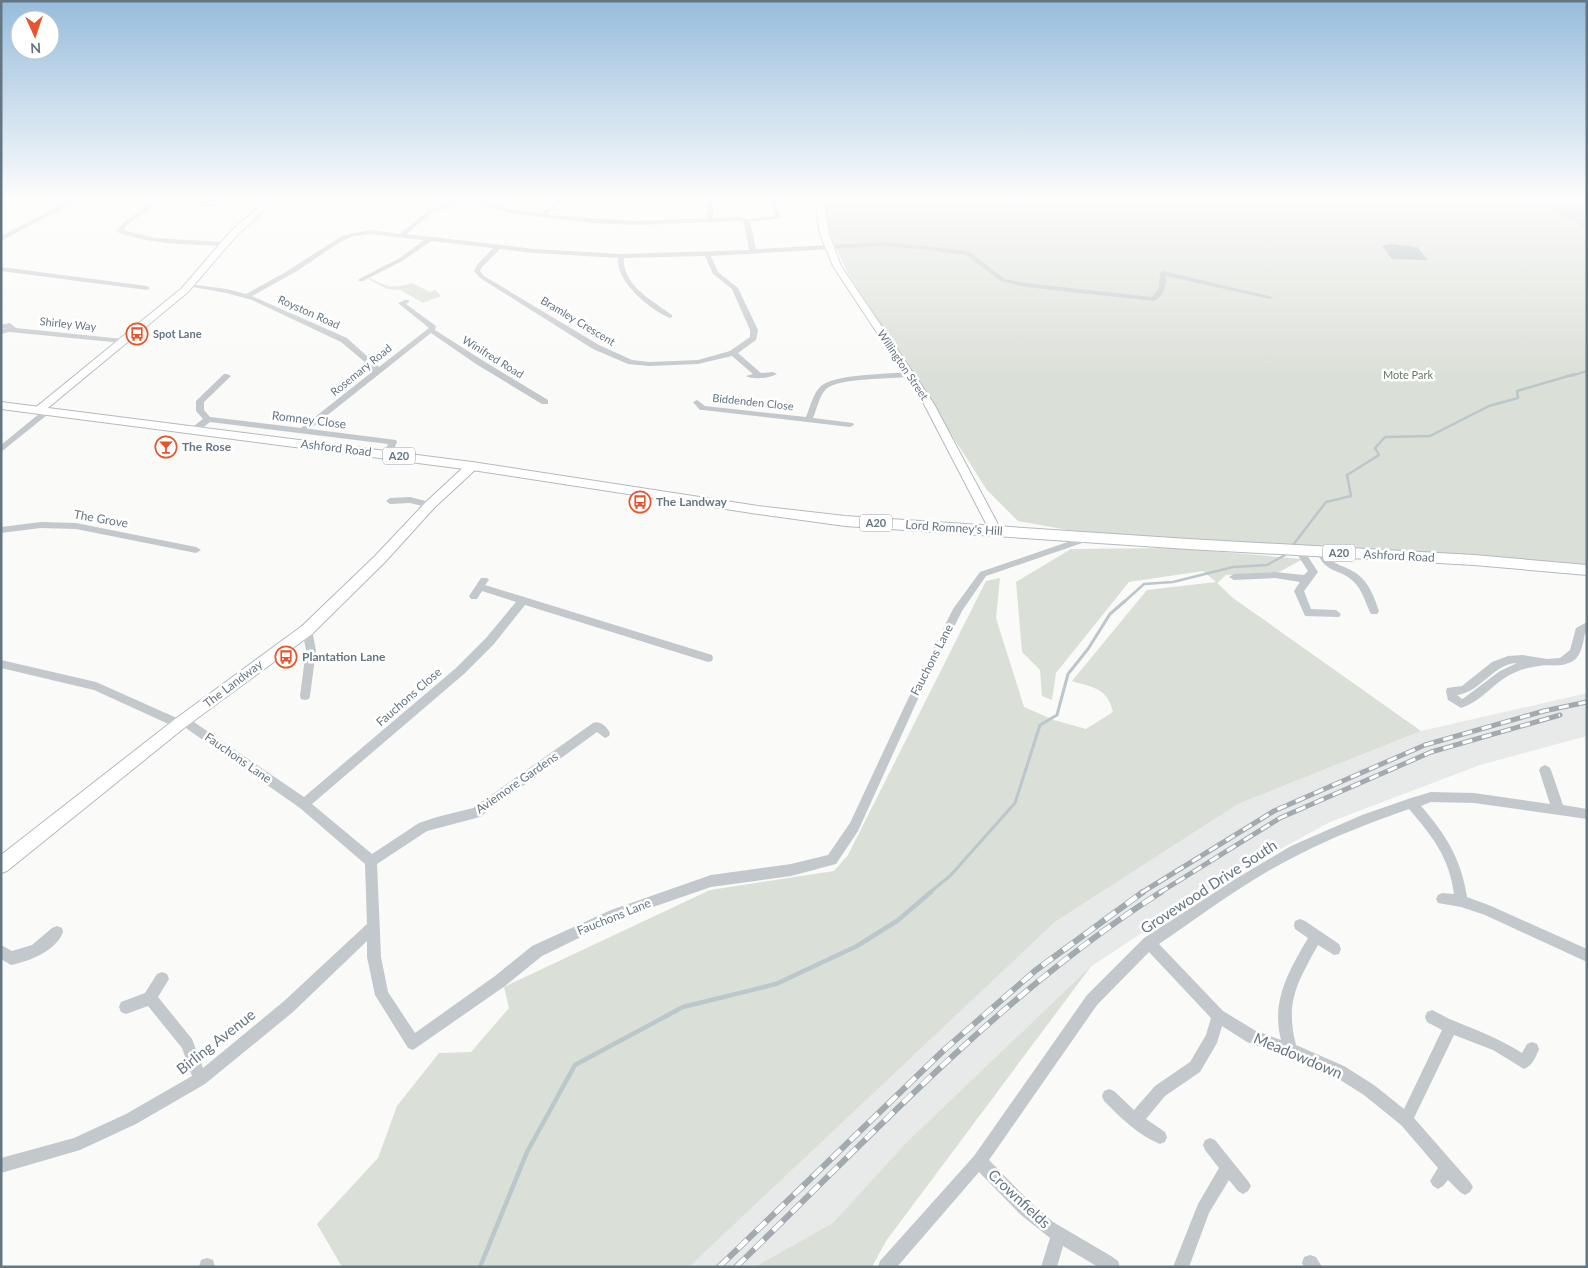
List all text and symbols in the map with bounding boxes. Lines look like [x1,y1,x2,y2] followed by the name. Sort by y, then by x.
[10,10,60,60] north arrow
[30,40,42,57] text: N
[276,292,342,331] street label: Royston Road
[539,293,618,348] street label: Bramley Crescent
[39,314,97,333] street label: Shirley Way
[125,322,149,346] bus stop icon: Spot Lane
[153,327,202,340] place label: Spot Lane
[875,327,932,402] street label: Willington Street
[460,333,526,381] street label: Winifred Road
[328,341,394,398] street label: Rosemary Road
[1383,368,1434,381] park label: Mote Park
[712,391,794,412] street label: Biddenden Close
[271,408,347,432] street label: Romney Close
[154,435,178,459] bar icon: The Rose
[300,436,372,459] street label: Ashford Road
[182,439,232,454] place label: The Rose
[383,448,415,464] road number: A20
[628,490,652,514] bus stop icon: The Landway
[656,494,728,509] place label: The Landway
[73,506,129,531] street label: The Grove
[860,514,892,532] road number: A20
[905,517,1003,538] street label: Lord Romney's Hill
[1323,544,1355,562] road number: A20
[1363,546,1435,565] street label: Ashford Road
[907,622,956,698] street label: Fauchons Lane
[274,645,298,669] bus stop icon: Plantation Lane
[302,649,386,664] place label: Plantation Lane
[200,656,266,711] street label: The Landway
[373,664,445,729] street label: Fauchons Close
[202,729,275,786] street label: Fauchons Lane
[473,749,561,817] street label: Aviemore Gardens
[1137,835,1280,937] street label: Grovewood Drive South
[575,895,653,938] street label: Fauchons Lane
[172,1005,258,1078] street label: Birling Avenue
[1251,1028,1345,1082] street label: Meadowdown
[985,1165,1055,1232] street label: Crownfields

